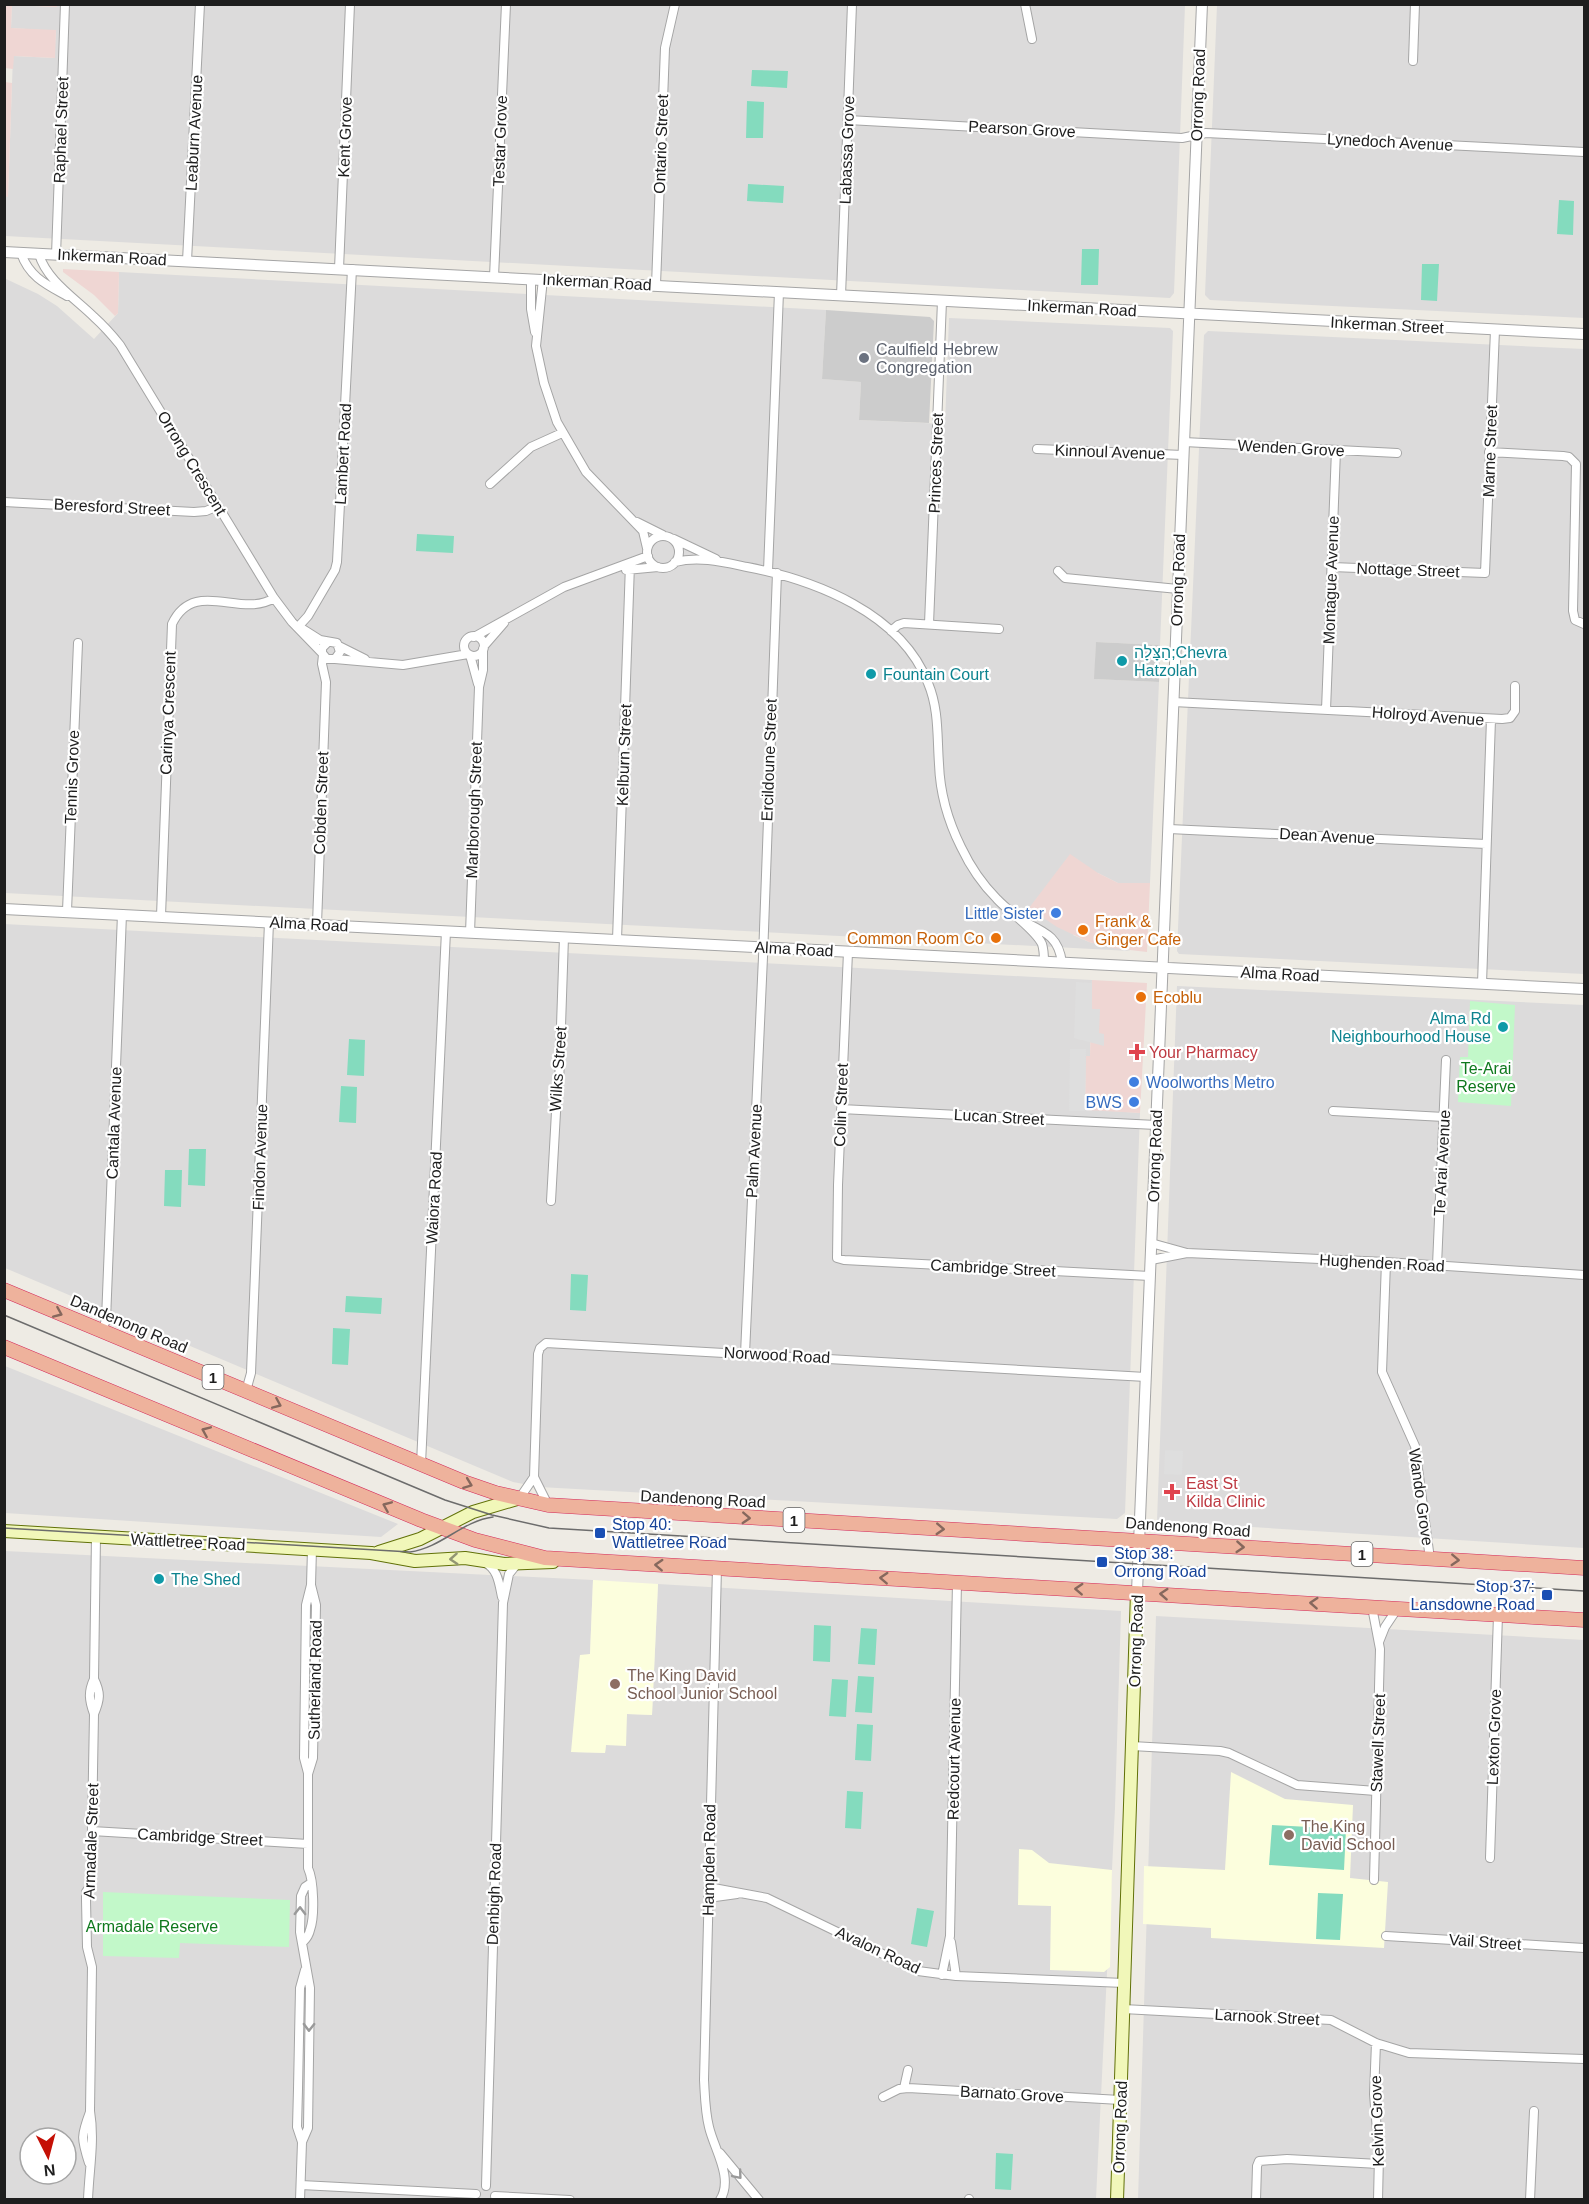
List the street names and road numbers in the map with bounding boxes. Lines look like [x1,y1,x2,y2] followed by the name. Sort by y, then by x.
[1188,48,1208,142] street label: Orrong Road
[182,74,206,191] street label: Leaburn Avenue
[51,76,71,184] street label: Raphael Street
[651,93,671,194] street label: Ontario Street
[490,95,510,187] street label: Testar Grove
[837,95,857,205] street label: Labassa Grove
[335,96,355,178] street label: Kent Grove
[968,118,1076,140] street label: Pearson Grove
[1326,130,1454,154] street label: Lynedoch Avenue
[57,246,167,268] street label: Inkerman Road
[542,271,652,293] street label: Inkerman Road
[1027,297,1137,319] street label: Inkerman Road
[1330,314,1445,336] street label: Inkerman Street
[332,403,354,505] street label: Lambert Road
[1480,404,1500,498] street label: Marne Street
[154,408,230,519] street label: Orrong Crescent
[926,412,946,514] street label: Princes Street
[1237,437,1345,459] street label: Wenden Grove
[1054,442,1166,462] street label: Kinnoul Avenue
[53,495,171,519] street label: Beresford Street
[1320,515,1342,645] street label: Montague Avenue
[1168,533,1188,627] street label: Orrong Road
[1356,560,1460,580] street label: Nottage Street
[157,650,179,775] street label: Carinya Crescent
[758,698,780,822] street label: Ercildoune Street
[614,703,634,806] street label: Kelburn Street
[1371,704,1485,728] street label: Holroyd Avenue
[62,729,82,824] street label: Tennis Grove
[463,741,485,879] street label: Marlborough Street
[311,751,331,855] street label: Cobden Street
[1279,825,1375,847] street label: Dean Avenue
[269,913,349,935] street label: Alma Road
[754,938,834,960] street label: Alma Road
[1240,963,1320,985] street label: Alma Road
[547,1025,569,1112] street label: Wilks Street
[831,1062,851,1147] street label: Colin Street
[104,1066,124,1180] street label: Cantala Avenue
[250,1103,270,1210] street label: Findon Avenue
[743,1104,765,1198] street label: Palm Avenue
[953,1106,1045,1128] street label: Lucan Street
[1145,1109,1165,1203] street label: Orrong Road
[1431,1109,1453,1217] street label: Te Arai Avenue
[423,1151,445,1245] street label: Waiora Road
[1319,1251,1445,1275] street label: Hughenden Road
[930,1256,1057,1280] street label: Cambridge Street
[68,1292,190,1356] street label: Dandenong Road
[723,1344,831,1366] street label: Norwood Road
[202,1365,224,1389] road number: 1
[1406,1447,1436,1547] street label: Wando Grove
[640,1487,766,1511] street label: Dandenong Road
[784,1508,804,1532] road number: 1
[1125,1514,1251,1540] street label: Dandenong Road
[130,1531,246,1553] street label: Wattletree Road
[1352,1542,1372,1566] road number: 1
[1126,1594,1146,1688] street label: Orrong Road
[305,1620,325,1740] street label: Sutherland Road
[1484,1689,1504,1785] street label: Lexton Grove
[1368,1693,1388,1793] street label: Stawell Street
[944,1698,964,1820] street label: Redcourt Avenue
[80,1782,102,1899] street label: Armadale Street
[700,1804,718,1916] street label: Hampden Road
[137,1825,264,1849] street label: Cambridge Street
[484,1843,504,1945] street label: Denbigh Road
[833,1923,923,1977] street label: Avalon Road
[1448,1931,1522,1953] street label: Vail Street
[1214,2006,1320,2028] street label: Larnook Street
[1367,2075,1387,2167] street label: Kelvin Grove
[1110,2080,1130,2174] street label: Orrong Road
[960,2083,1064,2105] street label: Barnato Grove

